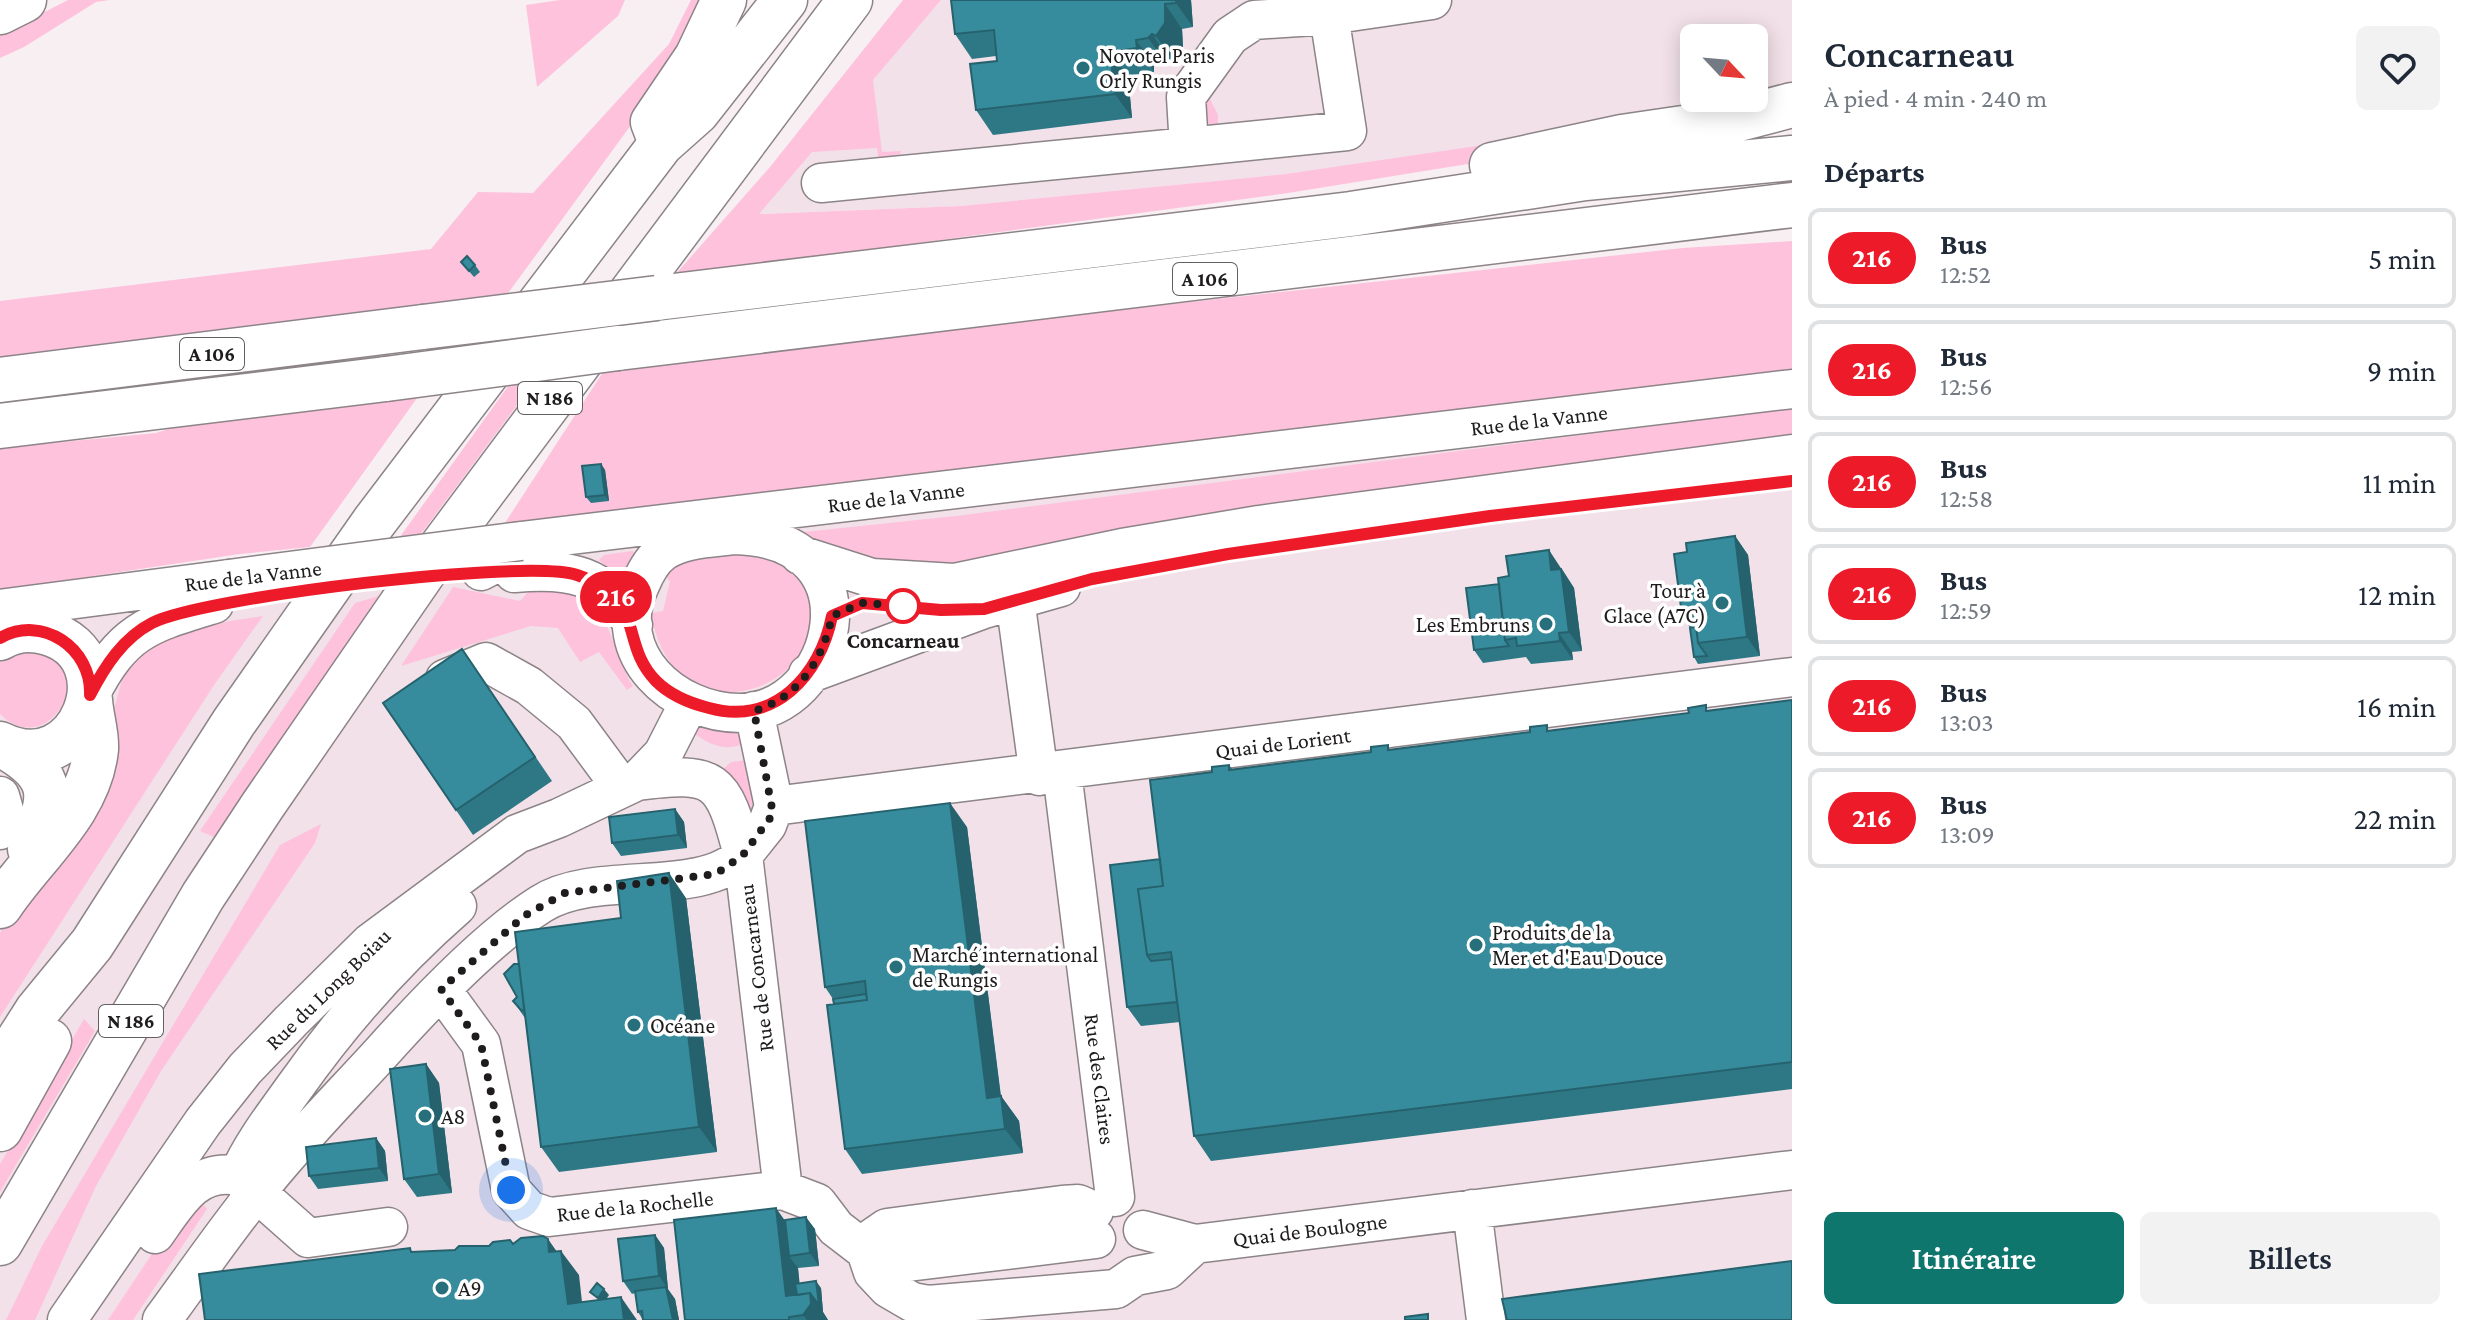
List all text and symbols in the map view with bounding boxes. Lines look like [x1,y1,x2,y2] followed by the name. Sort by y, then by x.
[1680,24,1768,112] north arrow
[1680,24,1768,112] map controls
[2356,26,2440,110] button: heart
[1824,33,2014,75] text: Concarneau
[1099,43,1215,93] place label: Novotel Paris Orly Rungis
[1074,59,1092,77] marker: Novotel Paris Orly Rungis
[1824,84,2047,113] text: À pied · 4 min · 240 m
[1824,155,1925,188] text: Départs
[1940,227,1987,260] text: Bus
[1852,242,1892,273] text: 216
[2368,242,2436,275] text: 5 min
[1940,260,1991,289] text: 12:52
[1173,263,1237,295] road number: A 106
[180,338,244,370] road number: A 106
[1940,339,1987,372] text: Bus
[1852,354,1892,385] text: 216
[2367,354,2436,387] text: 9 min
[1940,372,1992,401] text: 12:56
[518,382,582,414] road number: N 186
[1469,399,1609,441] street label: Rue de la Vanne
[1940,451,1987,484] text: Bus
[1852,466,1892,497] text: 216
[2362,466,2436,499] text: 11 min
[826,476,966,518] street label: Rue de la Vanne
[1940,484,1993,513] text: 12:58
[183,555,323,597] street label: Rue de la Vanne
[1940,563,1987,596] text: Bus
[570,571,662,623] line badge: 216
[1604,578,1706,629] place label: Tour à Glace (A7C)
[1852,578,1892,609] text: 216
[2358,578,2436,611] text: 12 min
[596,581,636,612] text: 216
[886,589,920,623] marker: Concarneau
[1713,594,1731,612] marker: Tour à Glace (A7C)
[1940,596,1992,625] text: 12:59
[1416,612,1530,637] place label: Les Embruns
[1537,615,1555,633] marker: Les Embruns
[847,628,960,653] place label: Concarneau
[1940,675,1987,708] text: Bus
[1852,690,1892,721] text: 216
[2357,690,2436,723] text: 16 min
[1940,708,1994,737] text: 13:03
[1214,722,1353,764] street label: Quai de Lorient
[1940,787,1987,820] text: Bus
[1852,802,1892,833] text: 216
[2354,802,2436,835] text: 22 min
[1940,820,1995,849] text: 13:09
[733,882,779,1053] street label: Rue de Concarneau
[1492,920,1663,970] place label: Produits de la Mer et d'Eau Douce
[260,923,396,1055] street label: Rue du Long Boiau
[1467,936,1485,954] marker: Produits de la Mer et d'Eau Douce
[912,942,1099,992] place label: Marché international de Rungis
[887,958,905,976] marker: Marché international de Rungis
[99,1005,163,1037] road number: N 186
[1080,1012,1120,1146] street label: Rue des Claires
[650,1013,715,1038] place label: Océane
[625,1016,643,1034] marker: Océane
[441,1104,465,1129] place label: A8
[416,1107,434,1125] marker: A8
[491,1170,531,1210] your location
[555,1185,715,1227] street label: Rue de la Rochelle
[1231,1208,1389,1252] street label: Quai de Boulogne
[1824,1212,2124,1304] button: Itinéraire
[2140,1212,2440,1304] button: Billets
[458,1276,482,1301] place label: A9
[433,1279,451,1297] marker: A9

